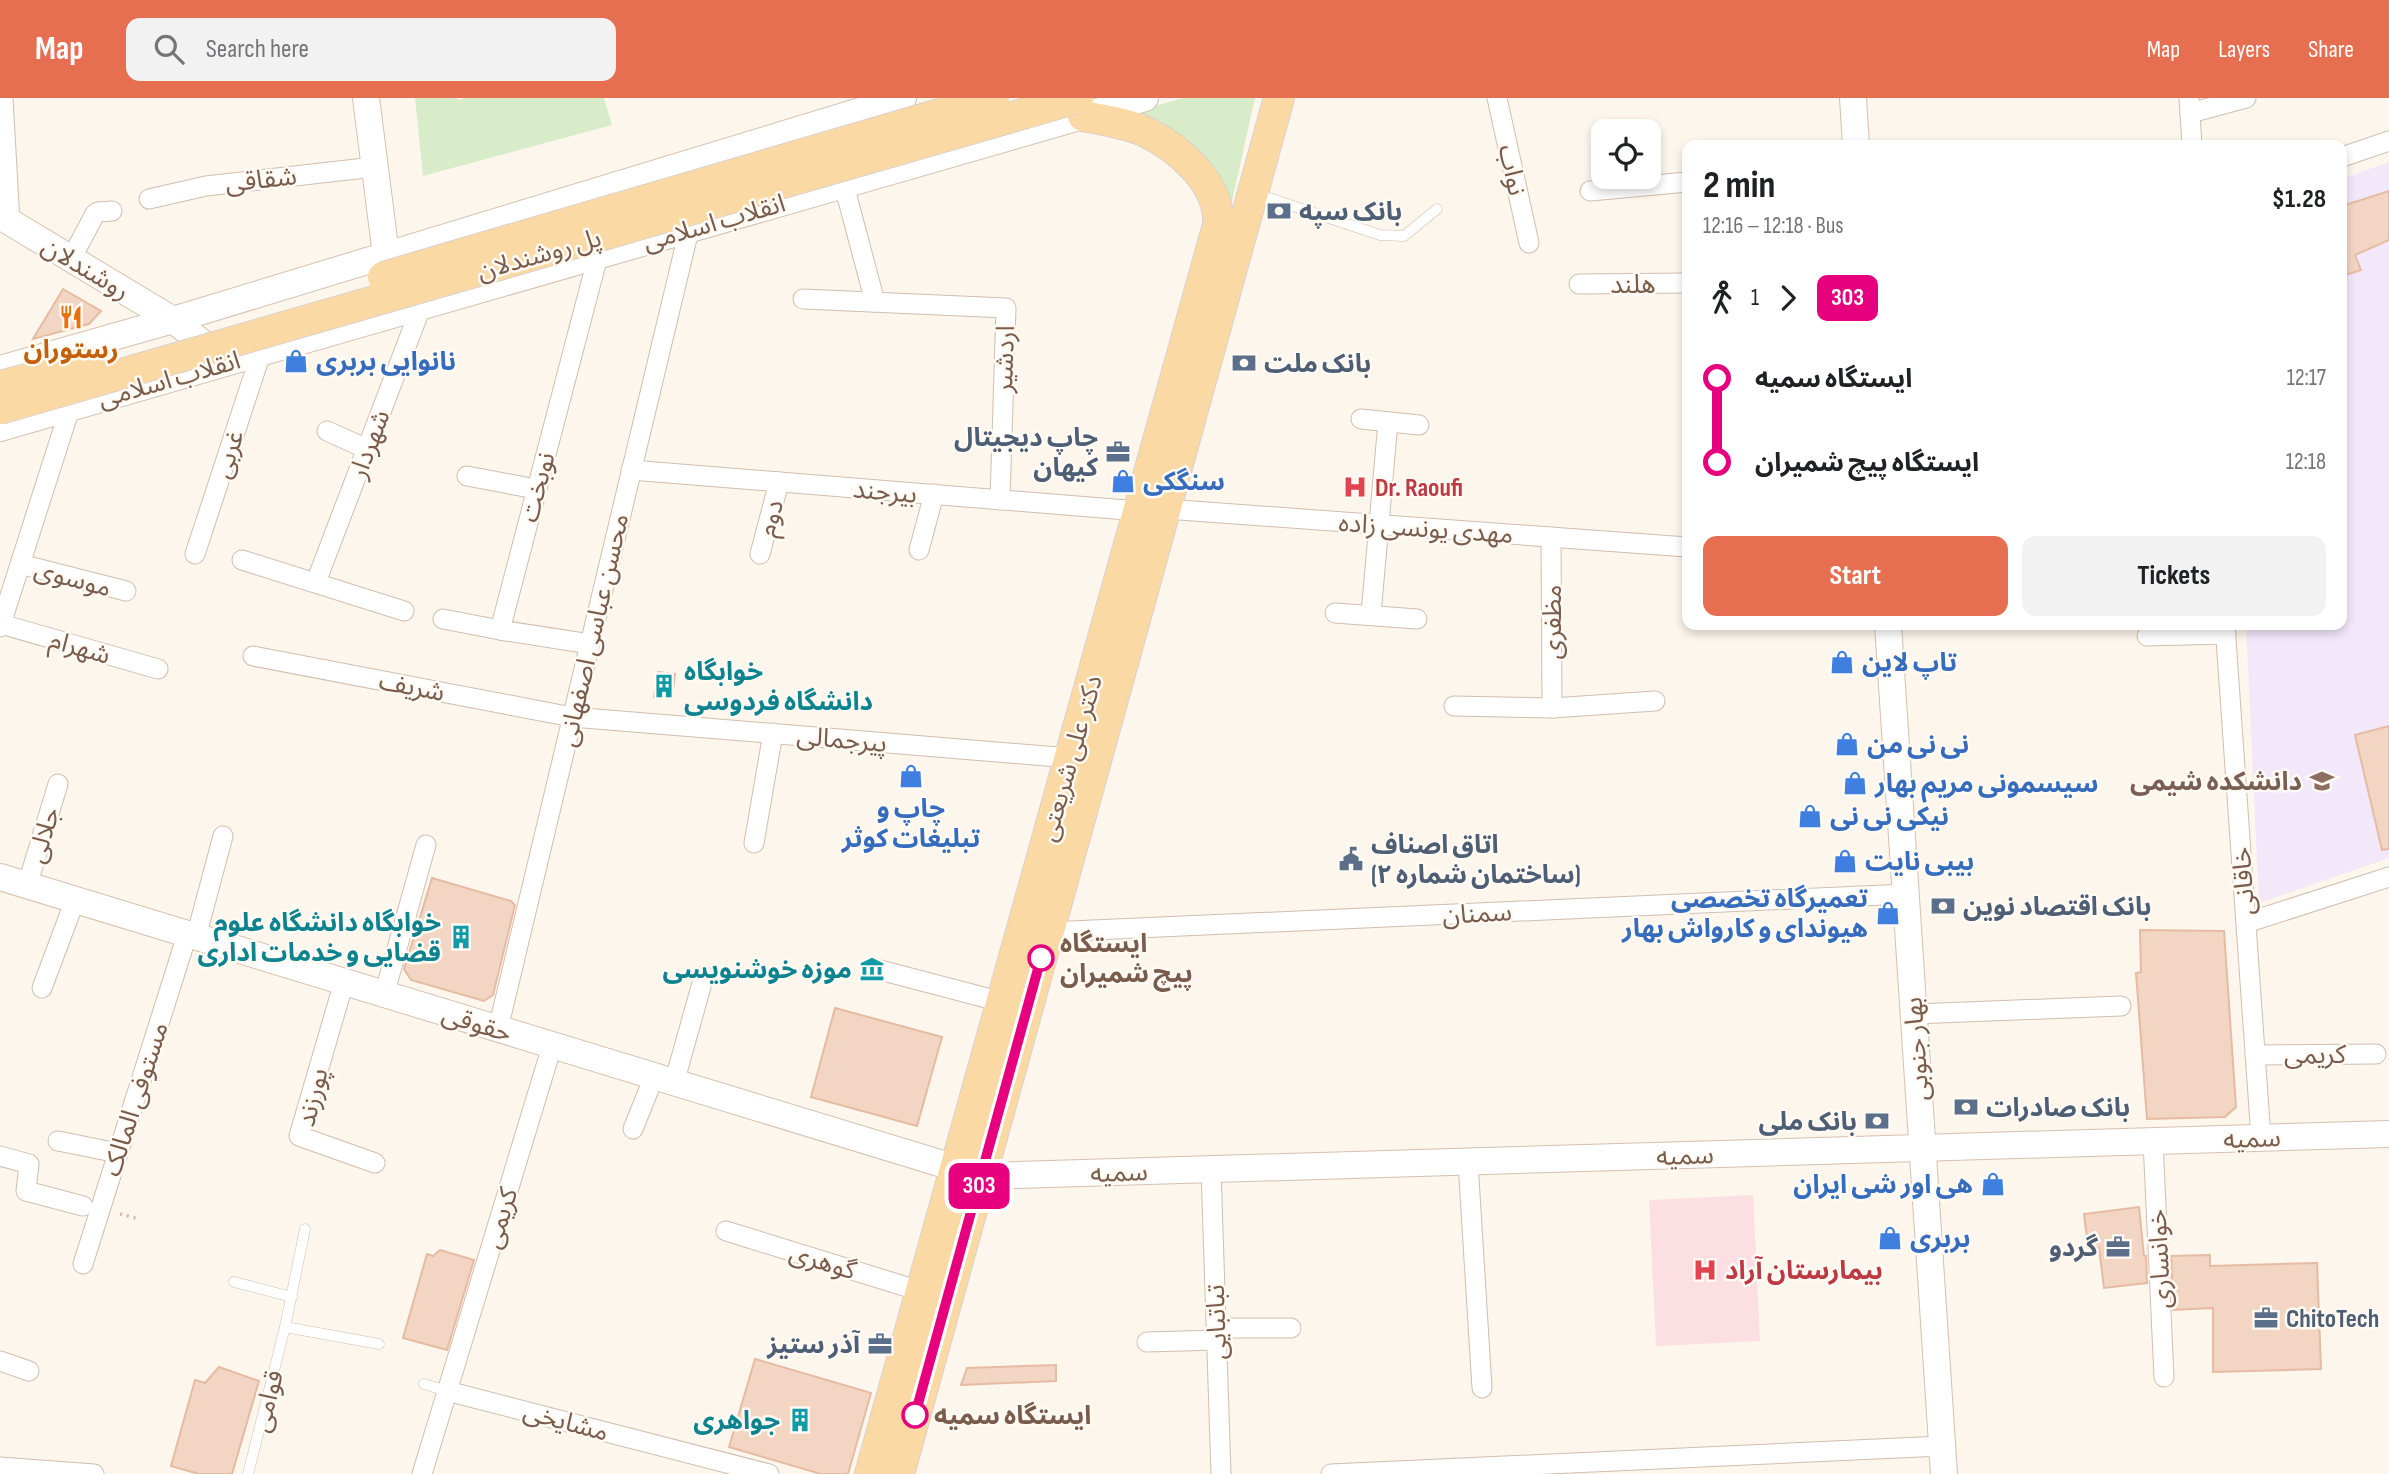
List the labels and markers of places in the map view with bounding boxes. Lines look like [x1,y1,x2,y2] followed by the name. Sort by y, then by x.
[1265,197,1293,225] bank icon: بانک سپه
[1299,197,1402,229] place label: بانک سپه
[57,303,85,331] restaurant icon: رستوران
[23,335,119,366] place label: رستوران
[282,347,310,375] shop icon: نانوایی بربری
[316,347,456,378] place label: نانوایی بربری
[1230,349,1258,377] bank icon: بانک ملت
[1264,349,1371,380] place label: بانک ملت
[954,423,1099,484] place label: چاپ دیجیتال کیهان
[1104,438,1132,466] office icon: چاپ دیجیتال کیهان
[1109,467,1137,495] shop icon: سنگکی
[1143,467,1225,498] place label: سنگکی
[1341,473,1369,501] hospital icon: Dr. Raoufi
[1375,473,1463,504] place label: Dr. Raoufi
[1828,648,1856,676] shop icon: تاپ لاین
[1862,648,1957,680] place label: تاپ لاین
[684,657,873,718] place label: خوابگاه دانشگاه فردوسی
[650,672,678,700] building icon: خوابگاه دانشگاه فردوسی
[1833,730,1861,758] shop icon: نی نی من
[1867,730,1969,761] place label: نی نی من
[897,762,925,790] shop icon: چاپ و تبلیغات کوثر
[2130,767,2302,798] place label: دانشکده شیمی
[2308,767,2336,795] school or university icon: دانشکده شیمی
[1841,769,1869,797] shop icon: سیسمونی مریم بهار
[1874,769,2098,803] place label: سیسمونی مریم بهار
[841,794,980,855] place label: چاپ و تبلیغات کوثر
[1796,802,1824,830] shop icon: نیکی نی نی
[1830,802,1949,833] place label: نیکی نی نی
[1371,830,1581,891] place label: اتاق اصناف (ساختمان شماره ۲)
[1337,845,1365,873] public building icon: اتاق اصناف (ساختمان شماره ۲)
[1831,847,1859,875] shop icon: بیبی نایت
[1865,847,1974,878] place label: بیبی نایت
[1621,884,1868,945] place label: تعمیرگاه تخصصی هیوندای و کارواش بهار
[1929,892,1957,920] bank icon: بانک اقتصاد نوین
[1963,892,2151,923] place label: بانک اقتصاد نوین
[1874,899,1902,927] shop icon: تعمیرگاه تخصصی هیوندای و کارواش بهار
[197,908,441,969] place label: خوابگاه دانشگاه علوم قضایی و خدمات اداری
[447,923,475,951] building icon: خوابگاه دانشگاه علوم قضایی و خدمات اداری
[1060,929,1193,992] place label: ایستگاه پیچ شمیران
[1028,945,1054,971] marker: ایستگاه پیچ شمیران
[662,955,852,986] place label: موزه خوشنویسی
[858,955,886,983] museum icon: موزه خوشنویسی
[1952,1093,1980,1121] bank icon: بانک صادرات
[1986,1093,2130,1124] place label: بانک صادرات
[1759,1107,1857,1138] place label: بانک ملی
[1863,1107,1891,1135] bank icon: بانک ملی
[1793,1170,1973,1201] place label: هی اور شی ایران
[1979,1170,2007,1198] shop icon: هی اور شی ایران
[1876,1224,1904,1252] shop icon: بربری
[1910,1224,1970,1255] place label: بربری
[2049,1233,2099,1264] place label: گردو
[2104,1233,2132,1261] office icon: گردو
[1725,1255,1883,1287] place label: بیمارستان آراد
[1691,1256,1719,1284] hospital icon: بیمارستان آراد
[2252,1304,2280,1332] office icon: ChitoTech
[2286,1304,2379,1335] place label: ChitoTech
[766,1329,861,1361] place label: آذر ستیز
[866,1330,894,1358] office icon: آذر ستیز
[934,1401,1091,1432] place label: ایستگاه سمیه
[902,1402,928,1428] marker: ایستگاه سمیه
[693,1406,780,1437] place label: جواهری
[786,1406,814,1434] building icon: جواهری

